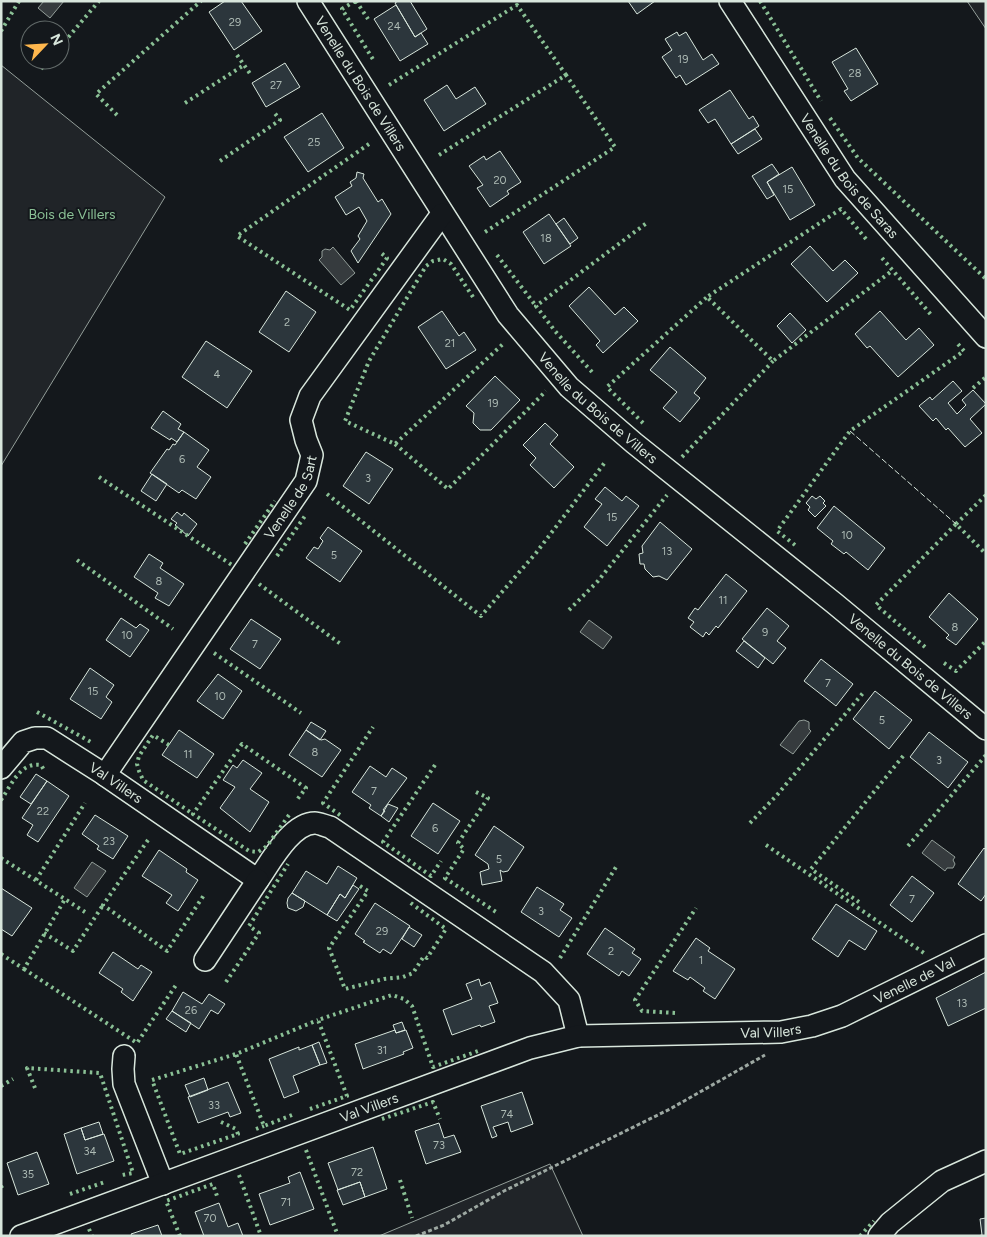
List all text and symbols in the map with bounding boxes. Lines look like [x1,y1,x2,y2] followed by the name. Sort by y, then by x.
[311,13,410,154] street label: Venelle du Bois de Villers
[229,16,241,29] house number: 29
[20,20,70,70] north arrow
[388,20,401,33] house number: 24
[46,31,66,48] text: N
[678,53,688,66] house number: 19
[849,67,862,80] house number: 28
[270,79,282,92] house number: 27
[797,110,902,242] street label: Venelle du Bois de Saras
[308,136,320,149] house number: 25
[493,174,507,187] house number: 20
[783,183,793,196] house number: 15
[28,206,116,223] park label: Bois de Villers
[540,232,552,245] house number: 18
[284,316,290,329] house number: 2
[445,337,455,350] house number: 21
[535,349,661,467] street label: Venelle du Bois de Villers
[214,368,221,381] house number: 4
[488,397,498,410] house number: 19
[179,453,185,466] house number: 6
[260,454,320,542] street label: Venelle de Sart
[365,472,371,485] house number: 3
[607,511,617,524] house number: 15
[841,529,853,542] house number: 10
[662,545,672,558] house number: 13
[331,549,337,562] house number: 5
[156,575,163,588] house number: 8
[718,594,728,607] house number: 11
[845,610,976,723] street label: Venelle du Bois de Villers
[952,621,959,634] house number: 8
[762,626,768,639] house number: 9
[121,629,133,642] house number: 10
[252,638,258,651] house number: 7
[825,677,831,690] house number: 7
[88,685,98,698] house number: 15
[214,690,226,703] house number: 10
[879,714,885,727] house number: 5
[312,746,319,759] house number: 8
[183,748,193,761] house number: 11
[936,754,942,767] house number: 3
[86,759,146,807] street label: Val Villers
[371,785,377,798] house number: 7
[37,805,49,818] house number: 22
[432,822,438,835] house number: 6
[103,835,115,848] house number: 23
[496,853,502,866] house number: 5
[909,893,915,906] house number: 7
[538,905,544,918] house number: 3
[376,925,388,938] house number: 29
[608,945,614,958] house number: 2
[871,953,958,1007] street label: Venelle de Val
[699,954,703,967] house number: 1
[957,997,967,1010] house number: 13
[185,1004,197,1017] house number: 26
[740,1020,803,1041] street label: Val Villers
[377,1044,387,1057] house number: 31
[338,1089,401,1126] street label: Val Villers
[208,1099,220,1112] house number: 33
[501,1108,514,1121] house number: 74
[433,1139,445,1152] house number: 73
[84,1145,97,1158] house number: 34
[351,1166,363,1179] house number: 72
[22,1168,34,1181] house number: 35
[281,1196,291,1209] house number: 71
[204,1212,216,1225] house number: 70

